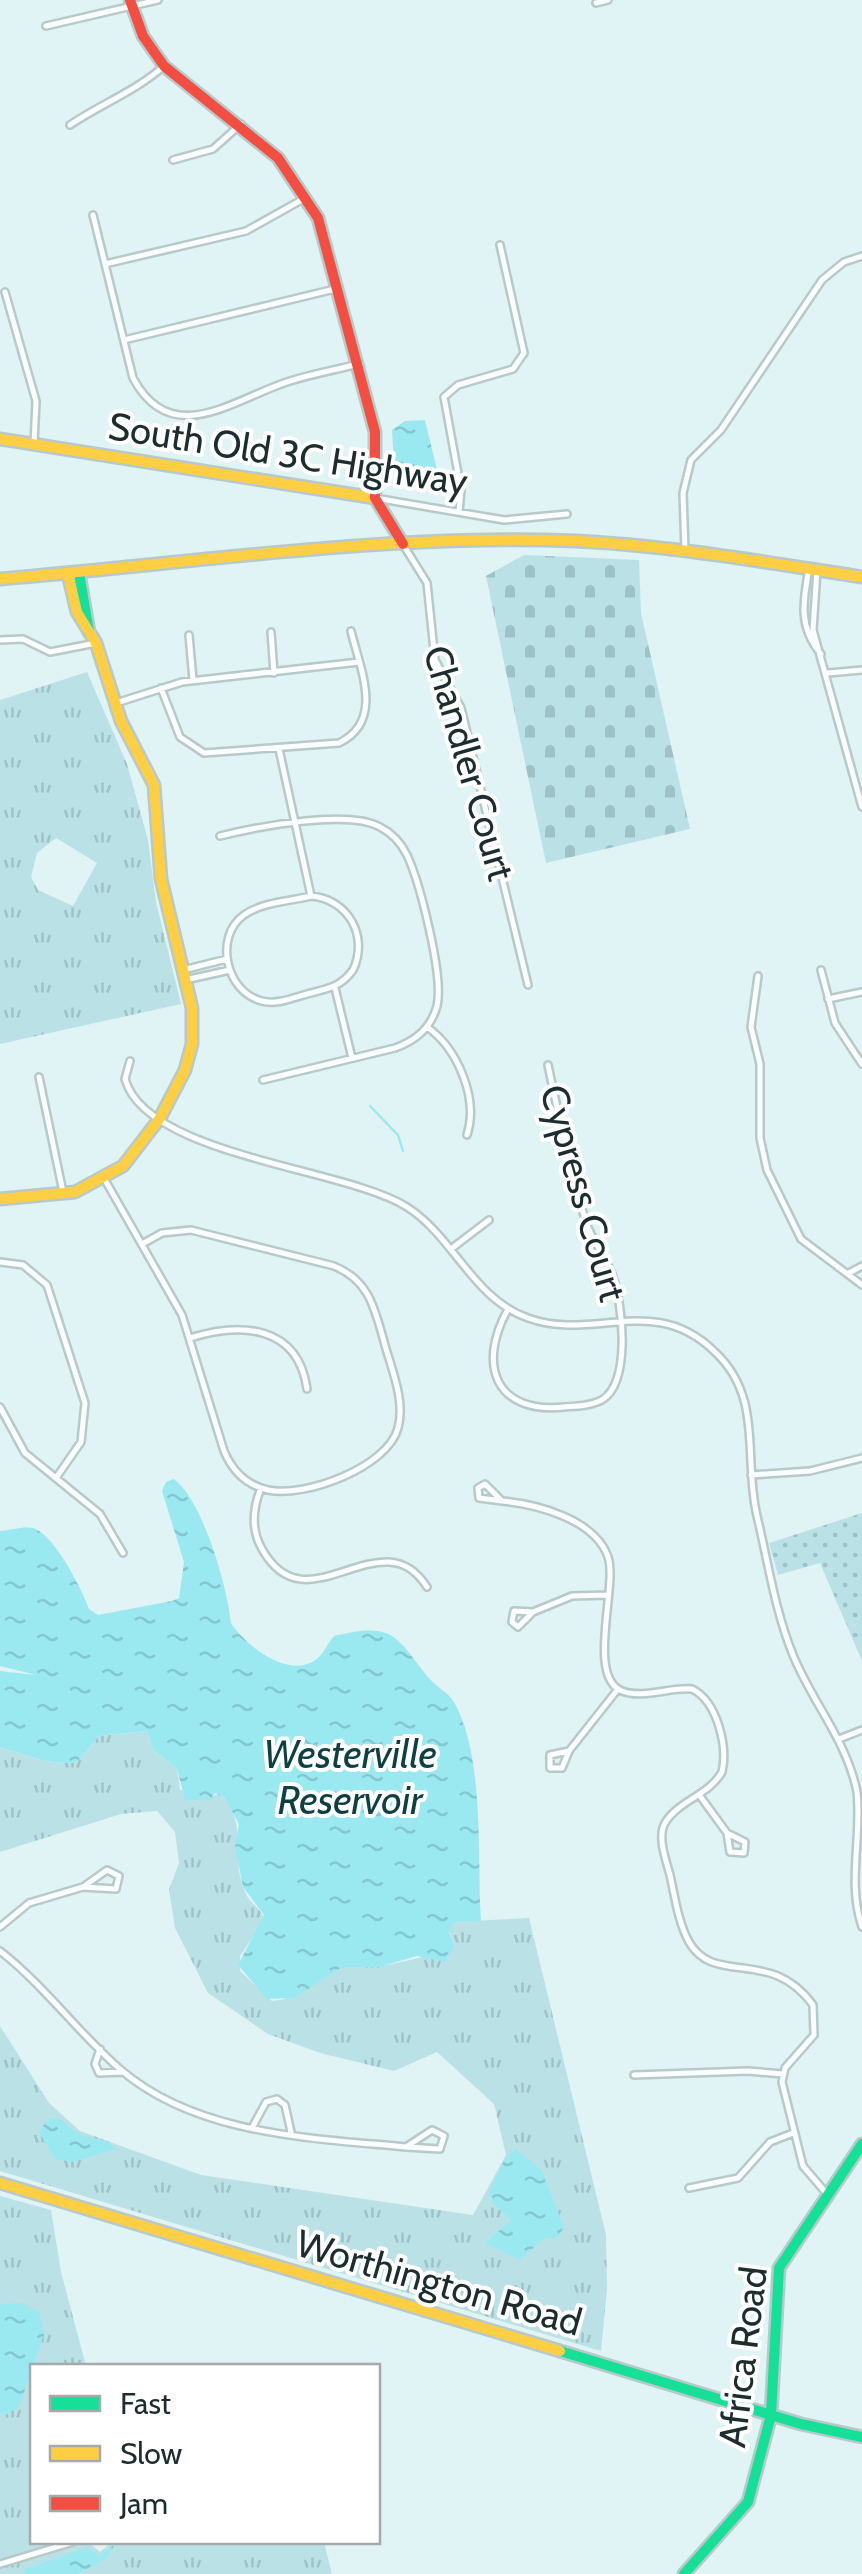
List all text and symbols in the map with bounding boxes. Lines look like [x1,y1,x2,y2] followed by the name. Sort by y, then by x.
[105,402,471,505] street label: South Old 3C Highway
[414,640,525,886] street label: Chandler Court
[530,1079,637,1307] street label: Cypress Court
[263,1729,437,1824] water label: Westerville Reservoir
[291,2219,587,2346] street label: Worthington Road
[708,2264,777,2450] street label: Africa Road
[30,2364,380,2544] legend
[120,2385,171,2422] text: Fast
[120,2435,183,2472] text: Slow
[119,2485,168,2522] text: Jam

